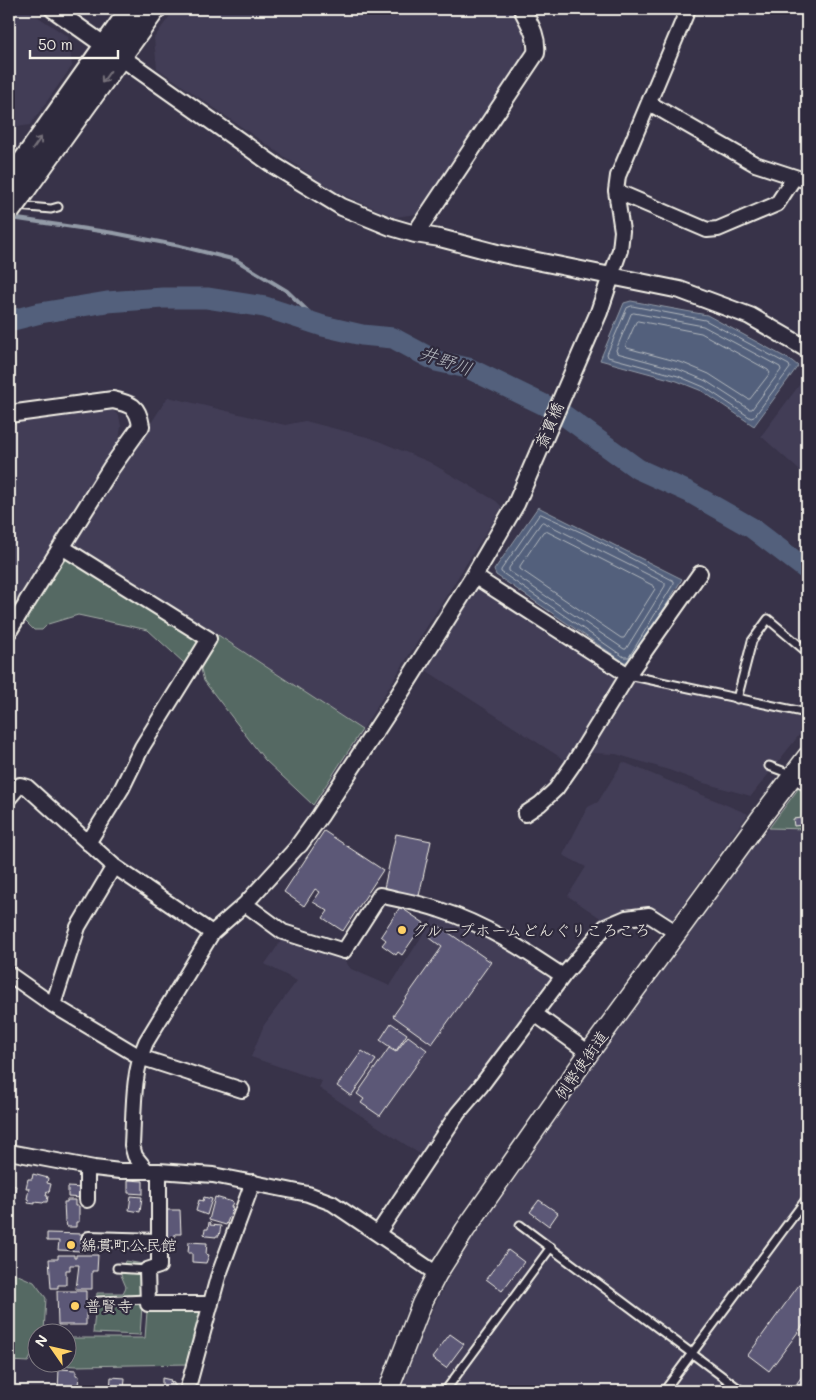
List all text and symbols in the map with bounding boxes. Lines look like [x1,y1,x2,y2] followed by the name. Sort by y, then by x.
[30,28,118,60] scale bar
[38,34,73,54] text: 50 m
[101,70,111,84] one-way arrow
[32,136,42,150] one-way arrow
[417,340,476,381] water label: 井野川
[529,399,568,451] street label: 斎貫橋
[412,919,650,940] place label: グループホームどんぐりころころ
[396,924,408,936] marker: グループホームどんぐりころころ
[549,1026,612,1104] street label: 例幣使街道
[81,1234,177,1255] place label: 綿貫町公民館
[65,1239,77,1251] marker: 綿貫町公民館
[85,1295,133,1316] place label: 普賢寺
[69,1300,81,1312] marker: 普賢寺
[28,1322,78,1372] north arrow
[30,1331,52,1350] text: N

